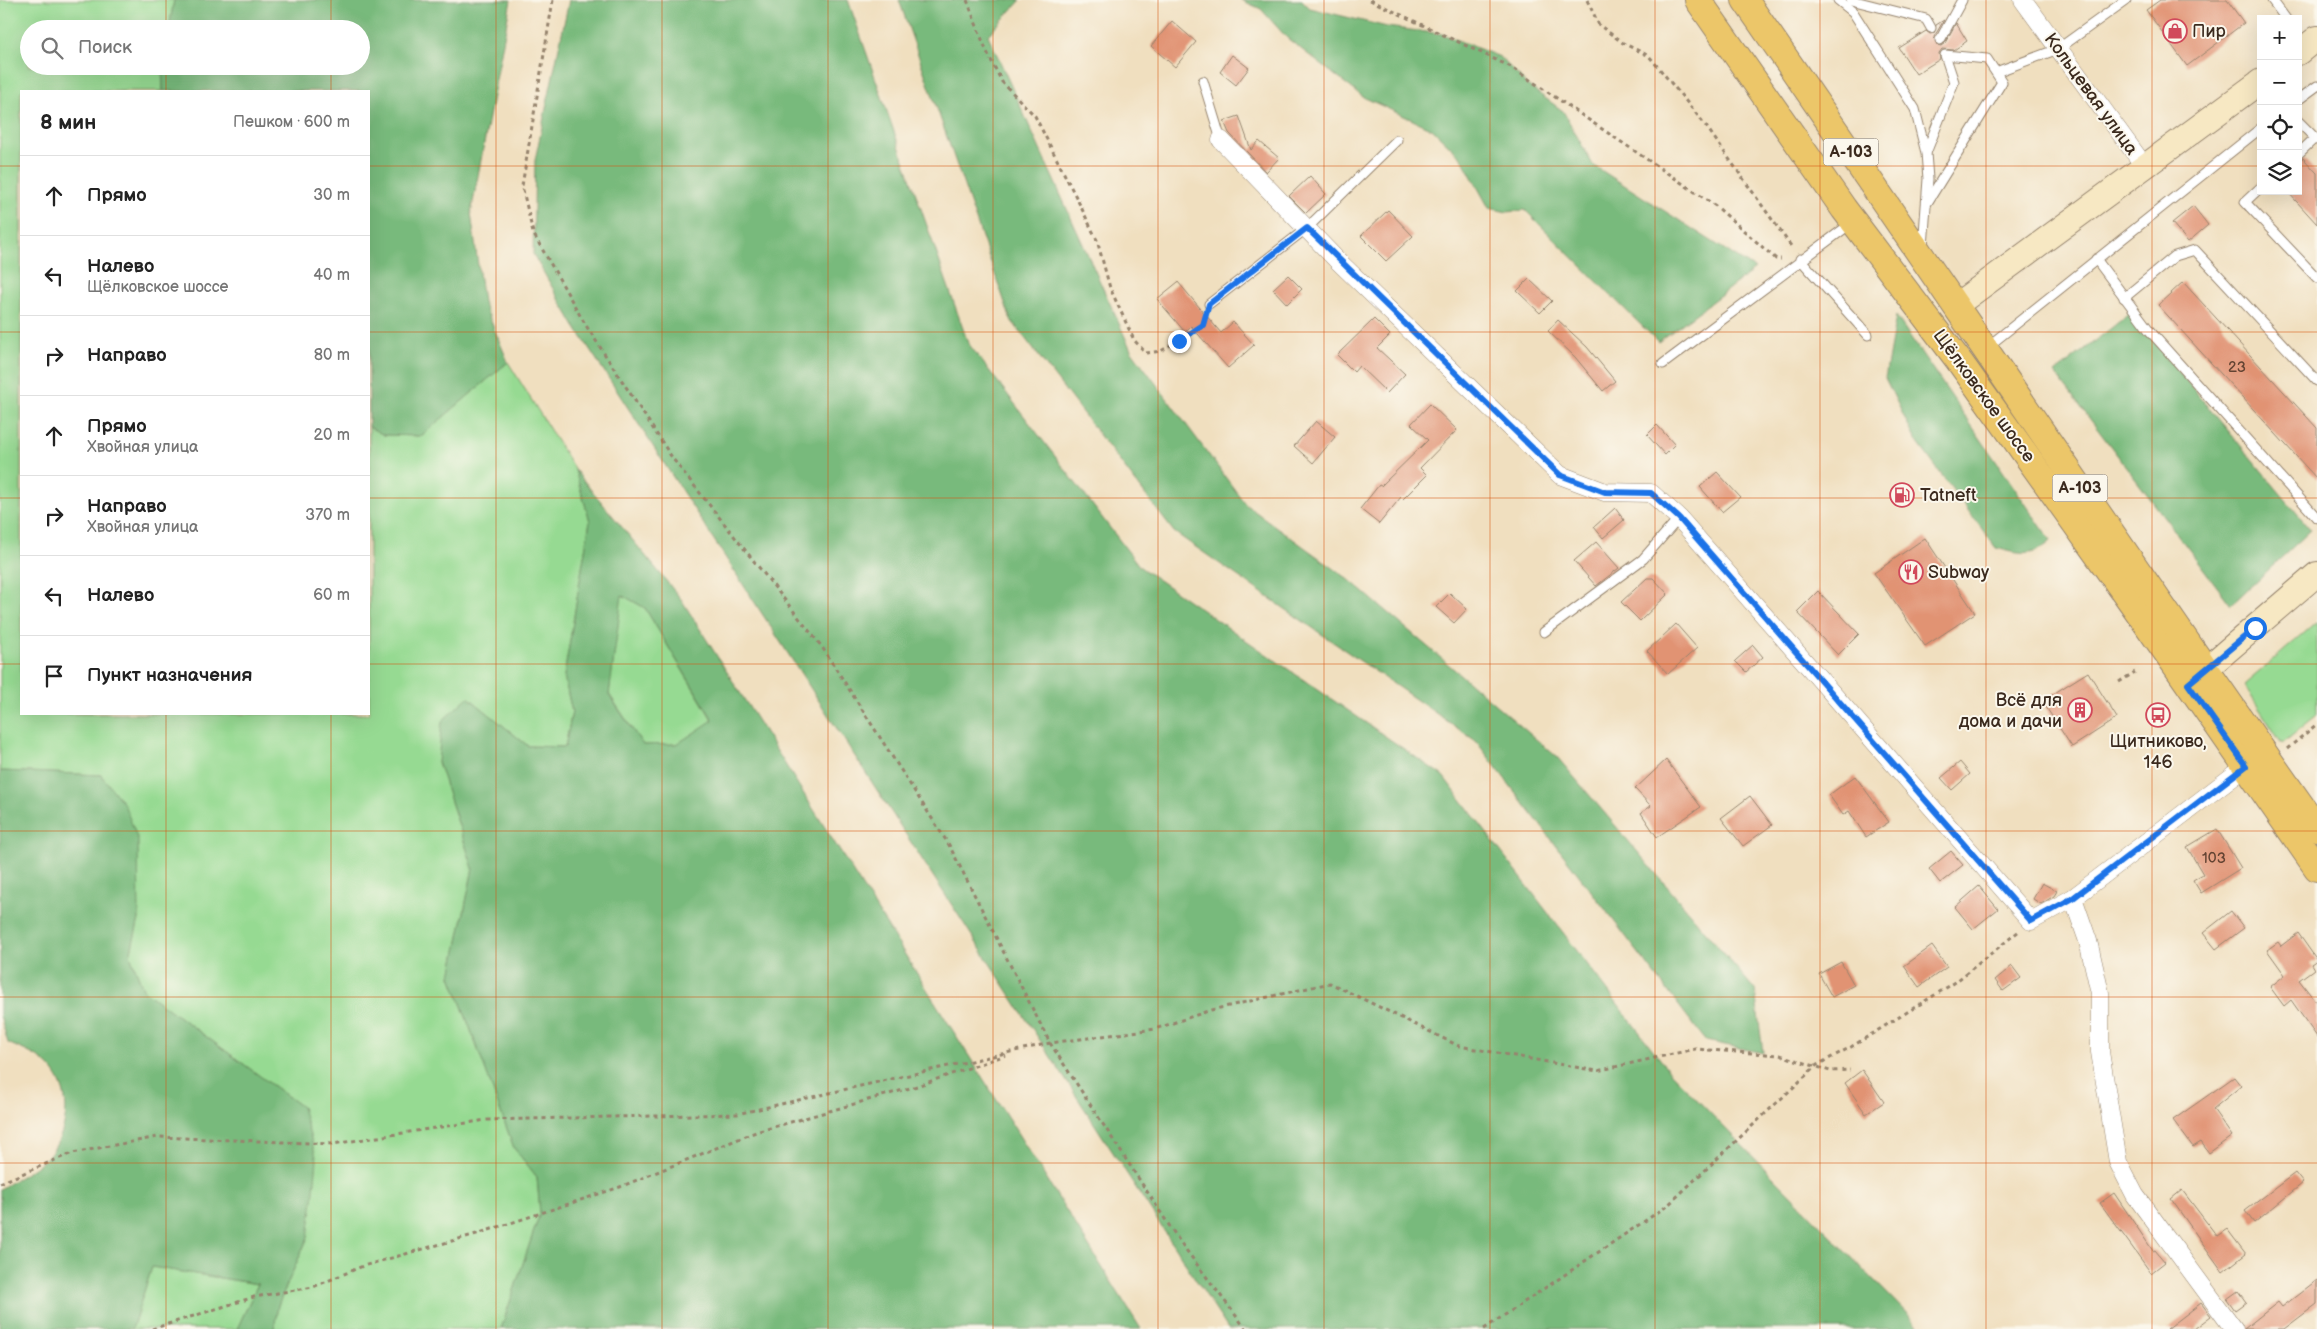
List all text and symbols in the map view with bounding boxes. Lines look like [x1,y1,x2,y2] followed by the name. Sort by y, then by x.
[2257,15,2302,195] map controls
[2257,15,2302,60] button: +
[2162,18,2188,44] shop icon: Пир
[20,20,370,75] search box
[2192,21,2226,42] place label: Пир
[2040,29,2142,159] street label: Кольцевая улица
[38,34,66,62] icon: search
[78,36,132,59] text: Поиск
[2257,60,2302,105] button: −
[2257,105,2302,150] button: locate
[40,110,96,135] text: 8 мин
[233,113,350,132] text: Пешком · 600 m
[1824,138,1878,166] road number: А-103
[2257,150,2302,195] button: layers
[40,182,68,210] icon: ahead
[87,184,147,207] text: Прямо
[313,186,350,205] text: 30 m
[87,255,154,278] text: Налево
[40,262,68,290] icon: left
[313,266,350,285] text: 40 m
[87,278,228,297] text: Щёлковское шоссе
[1929,325,2039,467] street label: Щёлковское шоссе
[1168,330,1191,353] route end
[40,342,68,370] icon: right
[87,344,167,367] text: Направо
[314,346,350,365] text: 80 m
[2228,358,2246,377] house number: 23
[87,415,147,438] text: Прямо
[40,422,68,450] icon: ahead
[314,426,350,445] text: 20 m
[87,438,199,457] text: Хвойная улица
[2052,474,2108,502] road number: А-103
[1889,482,1915,508] fuel station icon: Tatneft
[1920,485,1977,506] place label: Tatneft
[87,495,167,518] text: Направо
[40,502,68,530] icon: right
[305,506,350,525] text: 370 m
[87,518,199,537] text: Хвойная улица
[1898,559,1924,585] restaurant icon: Subway
[1928,562,1990,583] place label: Subway
[40,582,68,610] icon: left
[87,584,154,607] text: Налево
[313,586,350,605] text: 60 m
[2244,617,2267,640] route start
[40,662,68,690] icon: arrive
[87,664,252,687] text: Пункт назначения
[1958,690,2062,732] place label: Всё для дома и дачи
[2067,697,2093,723] building icon: Всё для дома и дачи
[2145,702,2171,728] bus stop icon: Щитниково, 146
[2110,731,2206,773] place label: Щитниково, 146
[2202,849,2226,868] house number: 103

